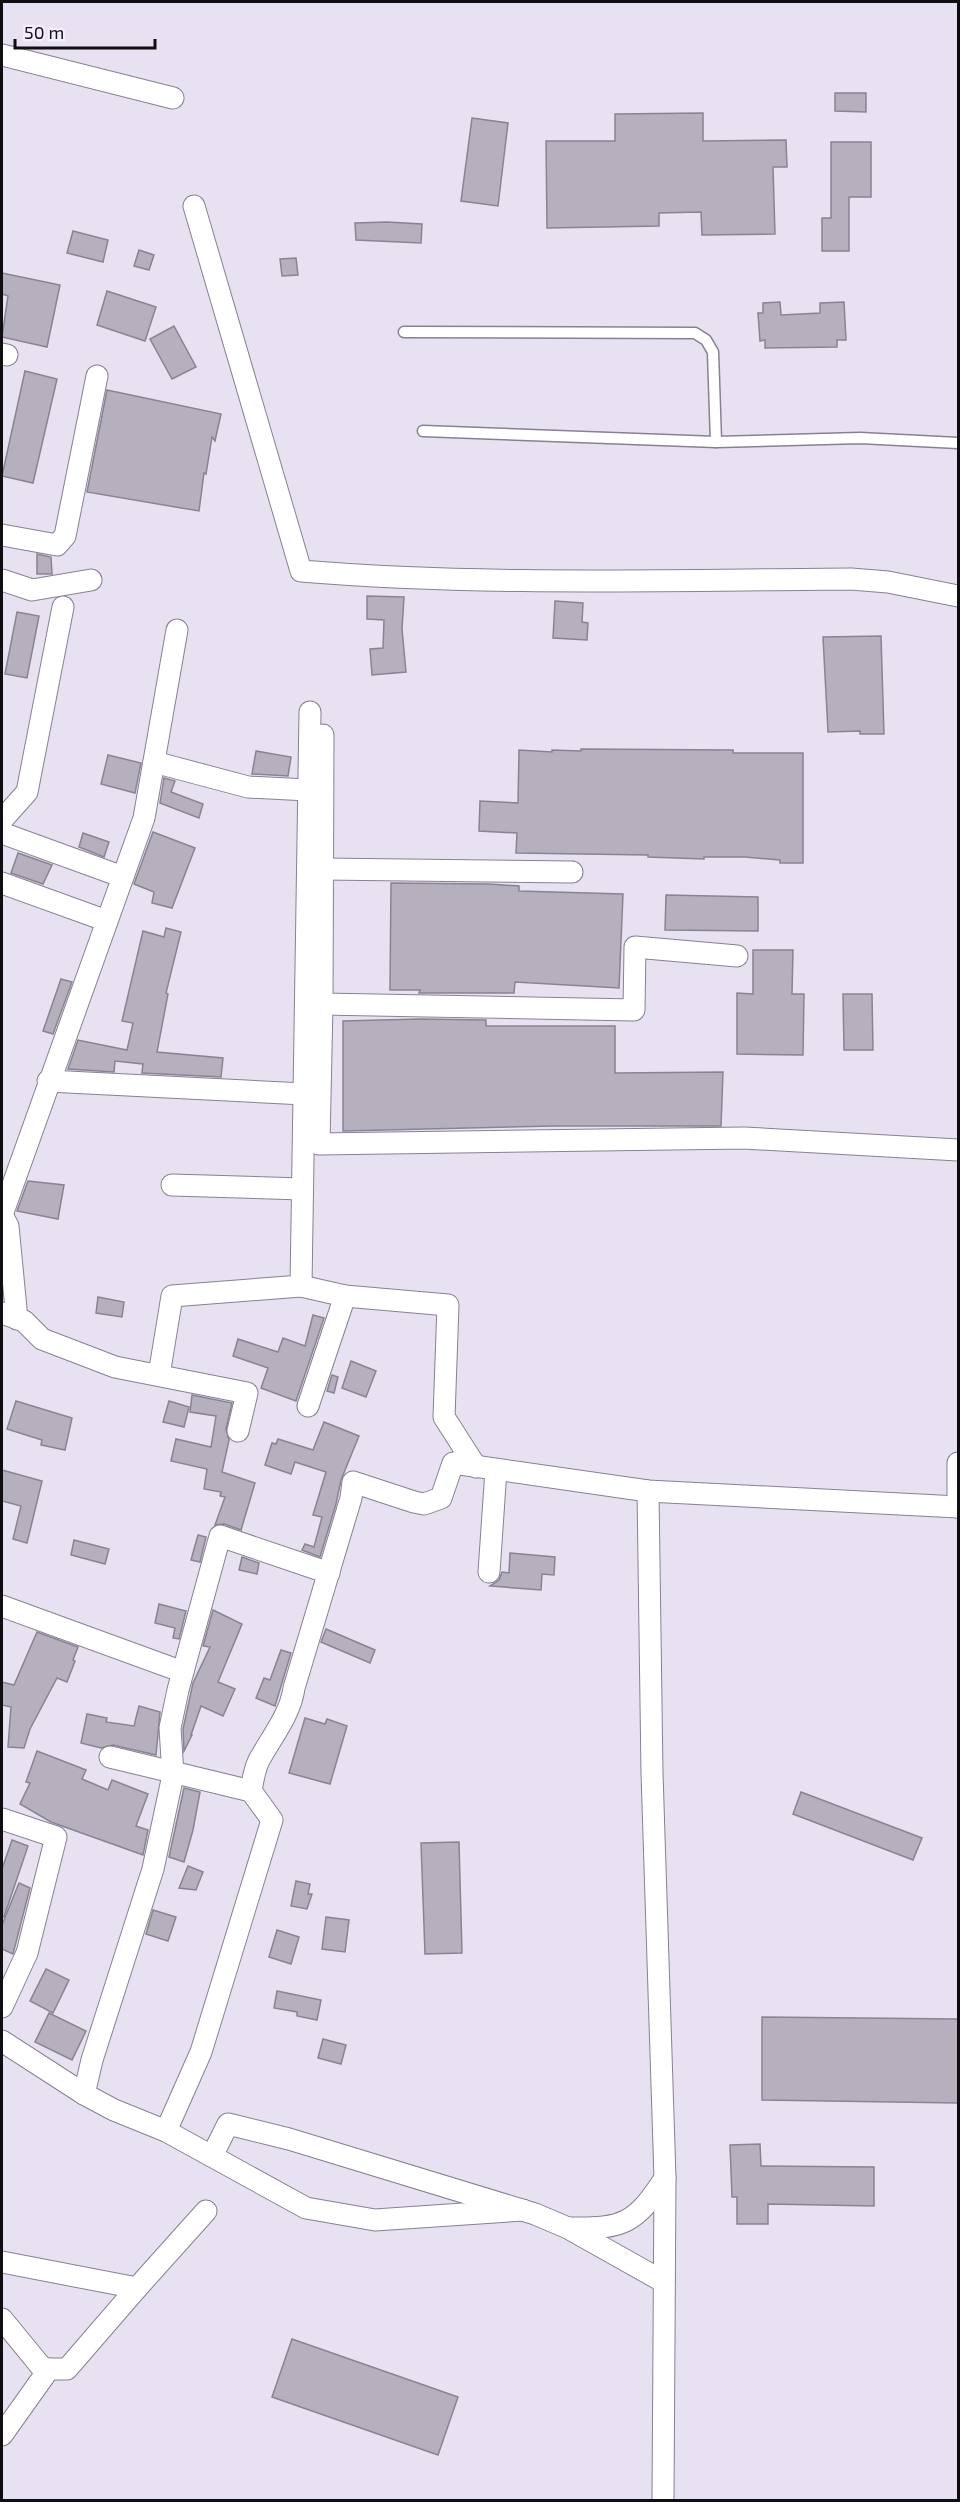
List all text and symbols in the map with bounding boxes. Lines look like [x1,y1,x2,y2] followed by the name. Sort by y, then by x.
[15,12,154,50] scale bar
[24,21,64,43] text: 50 m

